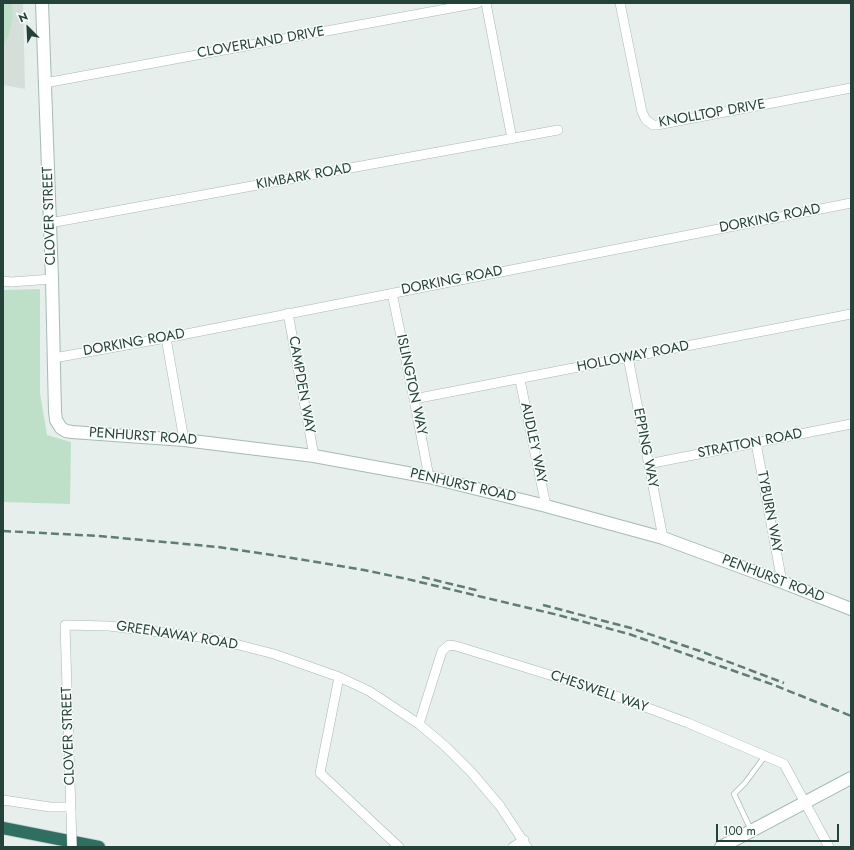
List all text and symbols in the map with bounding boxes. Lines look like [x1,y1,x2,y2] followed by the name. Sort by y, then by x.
[8,8,48,48] north arrow
[16,8,30,26] text: N
[196,24,326,62] street label: CLOVERLAND DRIVE
[657,96,767,132] street label: KNOLLTOP DRIVE
[255,160,353,194] street label: KIMBARK ROAD
[40,166,60,266] street label: CLOVER STREET
[718,201,822,237] street label: DORKING ROAD
[400,263,504,299] street label: DORKING ROAD
[82,326,186,360] street label: DORKING ROAD
[392,333,430,437] street label: ISLINGTON WAY
[284,335,318,435] street label: CAMPDEN WAY
[575,338,691,376] street label: HOLLOWAY ROAD
[516,401,550,485] street label: AUDLEY WAY
[629,407,661,489] street label: EPPING WAY
[88,425,198,449] street label: PENHURST ROAD
[696,426,804,462] street label: STRATTON ROAD
[408,466,518,506] street label: PENHURST ROAD
[753,470,785,554] street label: TYBURN WAY
[719,552,827,606] street label: PENHURST ROAD
[115,618,239,654] street label: GREENAWAY ROAD
[548,667,650,717] street label: CHESWELL WAY
[59,686,79,786] street label: CLOVER STREET
[718,816,841,842] scale bar
[723,822,756,840] text: 100 m

